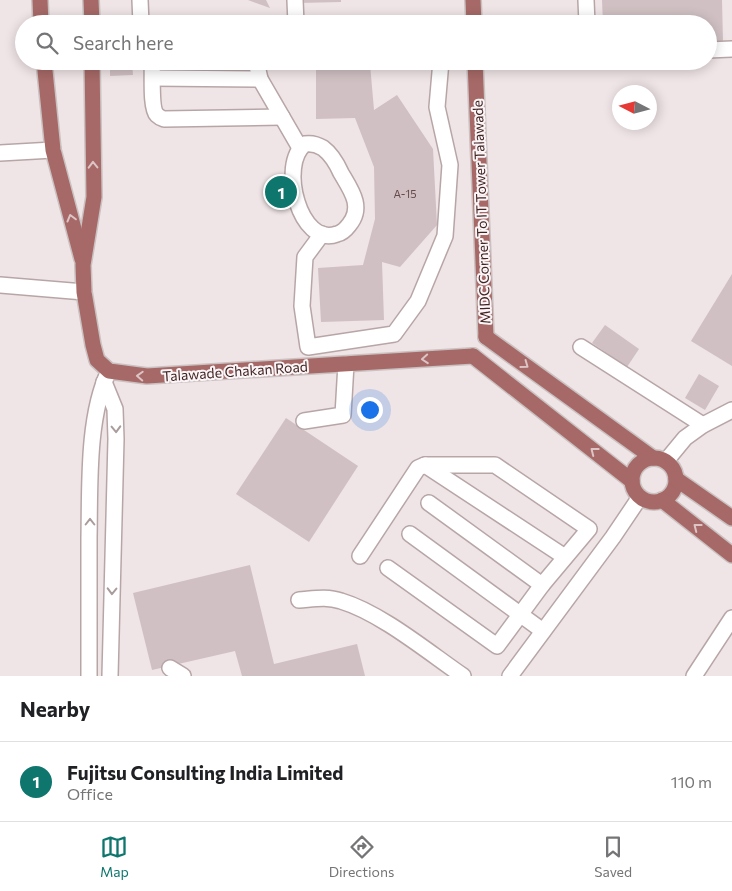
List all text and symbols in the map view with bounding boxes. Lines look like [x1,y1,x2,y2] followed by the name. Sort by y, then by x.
[15,15,717,70] search box
[33,29,61,57] icon: search
[73,31,173,54] text: Search here
[612,85,657,130] north arrow
[469,100,493,324] street label: MIDC Corner To IT Tower Talawade
[88,160,98,168] one-way arrow
[265,173,297,211] pin: 1
[393,187,417,200] house number: A-15
[66,214,76,223] one-way arrow
[420,353,428,364] one-way arrow
[162,357,308,385] street label: Talawade Chakan Road
[519,359,529,368] one-way arrow
[136,370,144,381] one-way arrow
[357,397,383,423] your location
[110,425,121,433] one-way arrow
[591,448,600,456] one-way arrow
[84,518,95,526] one-way arrow
[694,525,703,533] one-way arrow
[107,588,118,596] one-way arrow
[20,696,90,721] text: Nearby
[67,761,343,784] text: Fujitsu Consulting India Limited
[32,772,40,791] text: 1
[671,772,712,791] text: 110 m
[67,784,113,803] text: Office
[100,833,129,880] tab: Map
[329,833,394,880] tab: Directions
[594,833,632,880] tab: Saved

